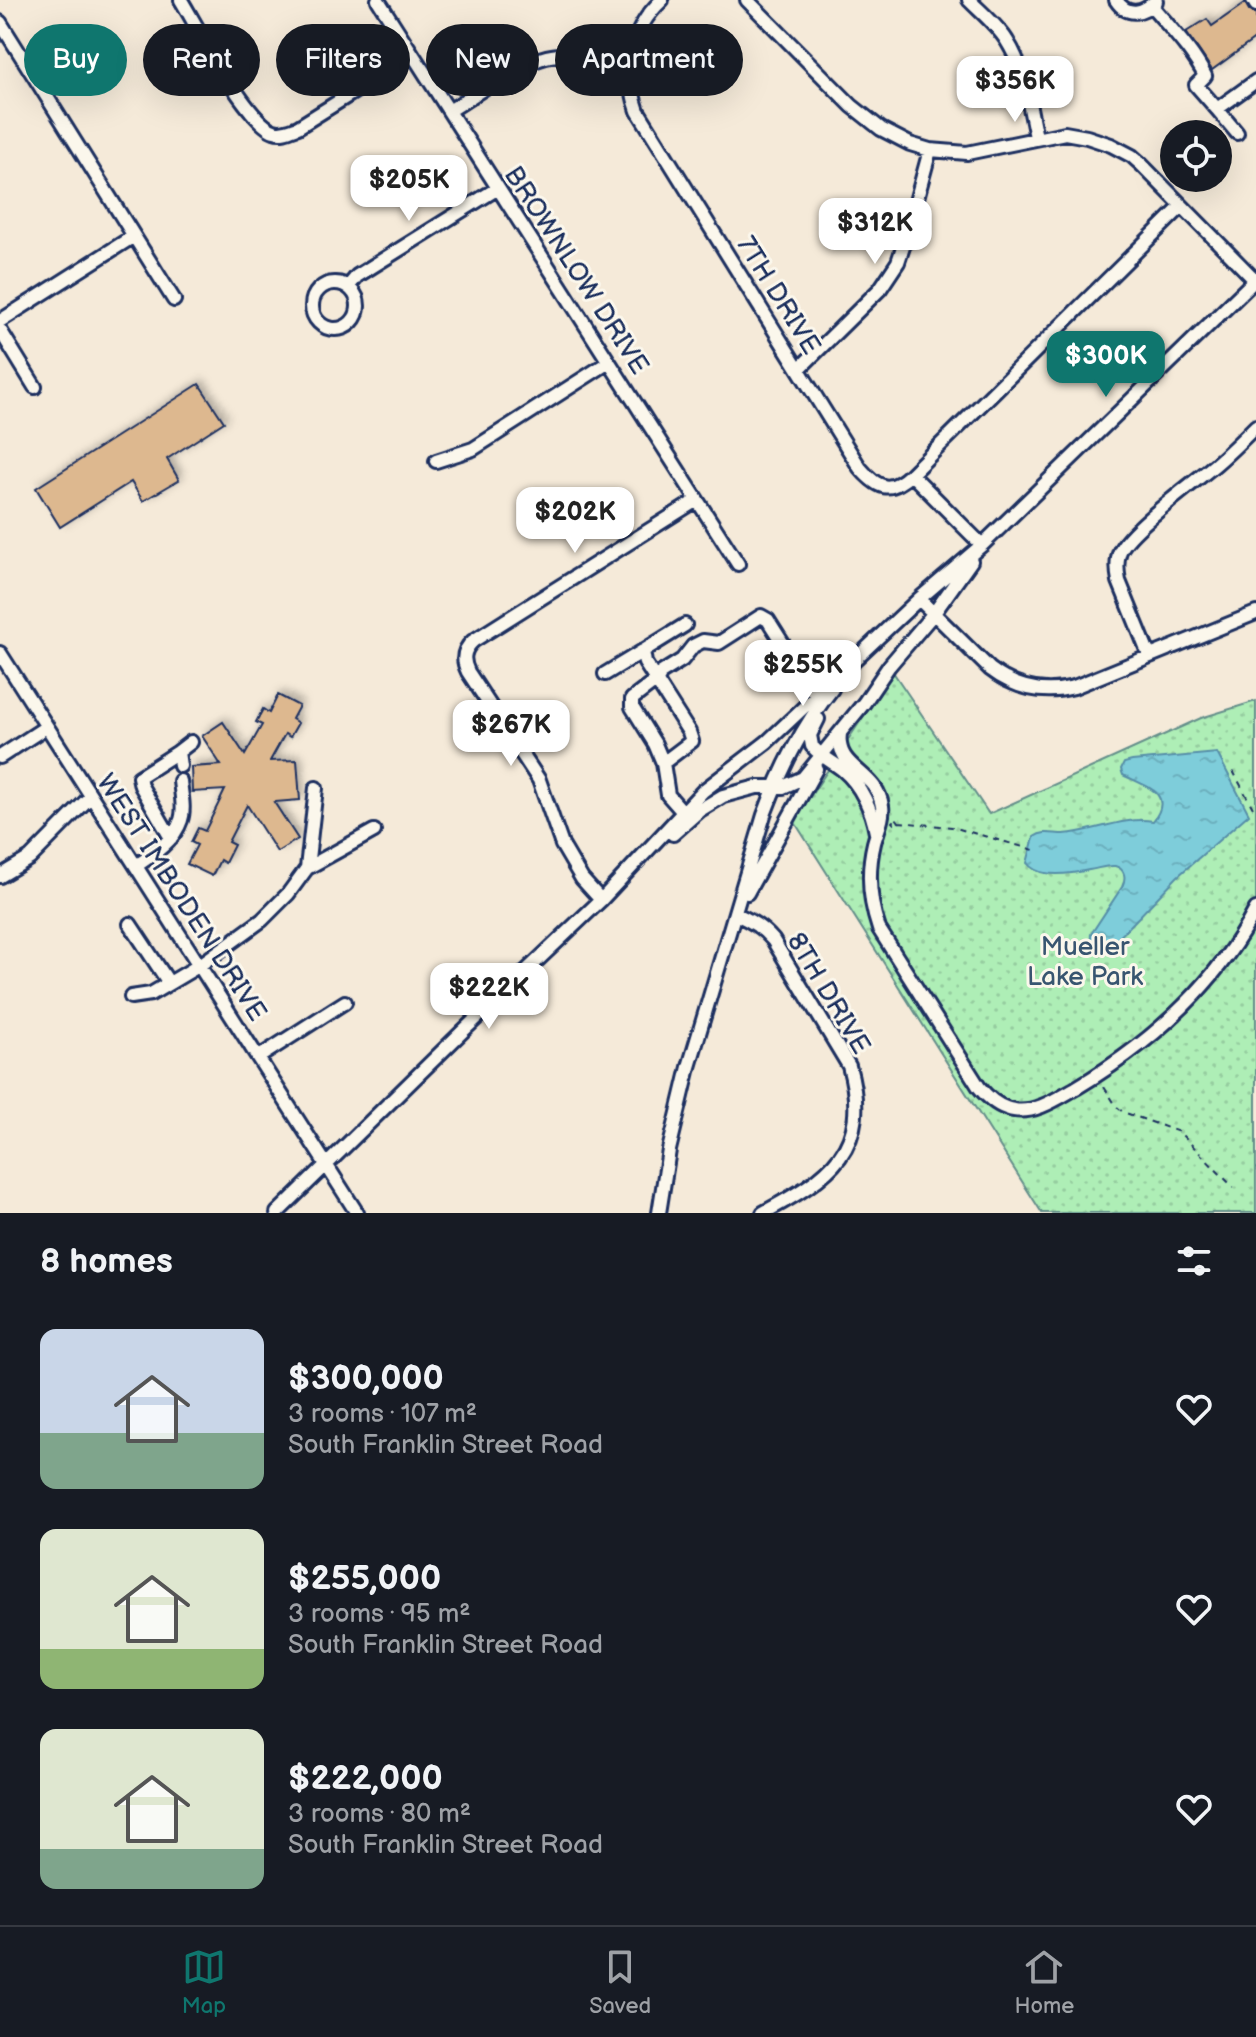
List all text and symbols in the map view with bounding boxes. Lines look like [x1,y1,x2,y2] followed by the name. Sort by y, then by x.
[24,24,127,96] chip: Buy
[143,24,260,96] chip: Rent
[276,24,410,96] chip: Filters
[426,24,539,96] chip: New
[555,24,743,96] chip: Apartment
[959,56,1071,124] pin: $356K
[975,66,1055,97] text: $356K
[1160,120,1232,192] map controls
[1160,120,1232,192] button: locate
[353,155,465,223] pin: $205K
[497,161,654,380] street label: BROWNLOW DRIVE
[368,165,450,196] text: $205K
[819,198,931,266] pin: $312K
[837,208,913,239] text: $312K
[729,231,826,360] street label: 7TH DRIVE
[1050,331,1162,399] pin: $300K
[1065,341,1147,372] text: $300K
[519,487,631,555] pin: $202K
[534,497,616,528] text: $202K
[747,640,859,708] pin: $255K
[763,650,843,681] text: $255K
[455,700,567,768] pin: $267K
[471,710,551,741] text: $267K
[89,769,272,1027] street label: WEST IMBODEN DRIVE
[780,928,876,1060] street label: 8TH DRIVE
[1027,932,1143,993] park label: Mueller Lake Park
[433,963,545,1031] pin: $222K
[448,973,530,1004] text: $222K
[1172,1239,1216,1283] icon: filters
[40,1241,173,1282] text: 8 homes
[288,1358,444,1399] text: $300,000
[104,1361,200,1457] icon: home
[1172,1387,1216,1431] icon: heart
[288,1399,477,1430] text: 3 rooms · 107 m²
[288,1430,603,1461] text: South Franklin Street Road
[288,1558,441,1599] text: $255,000
[104,1561,200,1657] icon: home
[1172,1587,1216,1631] icon: heart
[288,1599,470,1630] text: 3 rooms · 95 m²
[288,1630,603,1661] text: South Franklin Street Road
[288,1758,443,1799] text: $222,000
[104,1761,200,1857] icon: home
[1172,1787,1216,1831] icon: heart
[288,1799,471,1830] text: 3 rooms · 80 m²
[288,1830,603,1861] text: South Franklin Street Road
[182,1945,226,2020] tab: Map
[589,1945,651,2020] tab: Saved
[1014,1945,1074,2020] tab: Home

